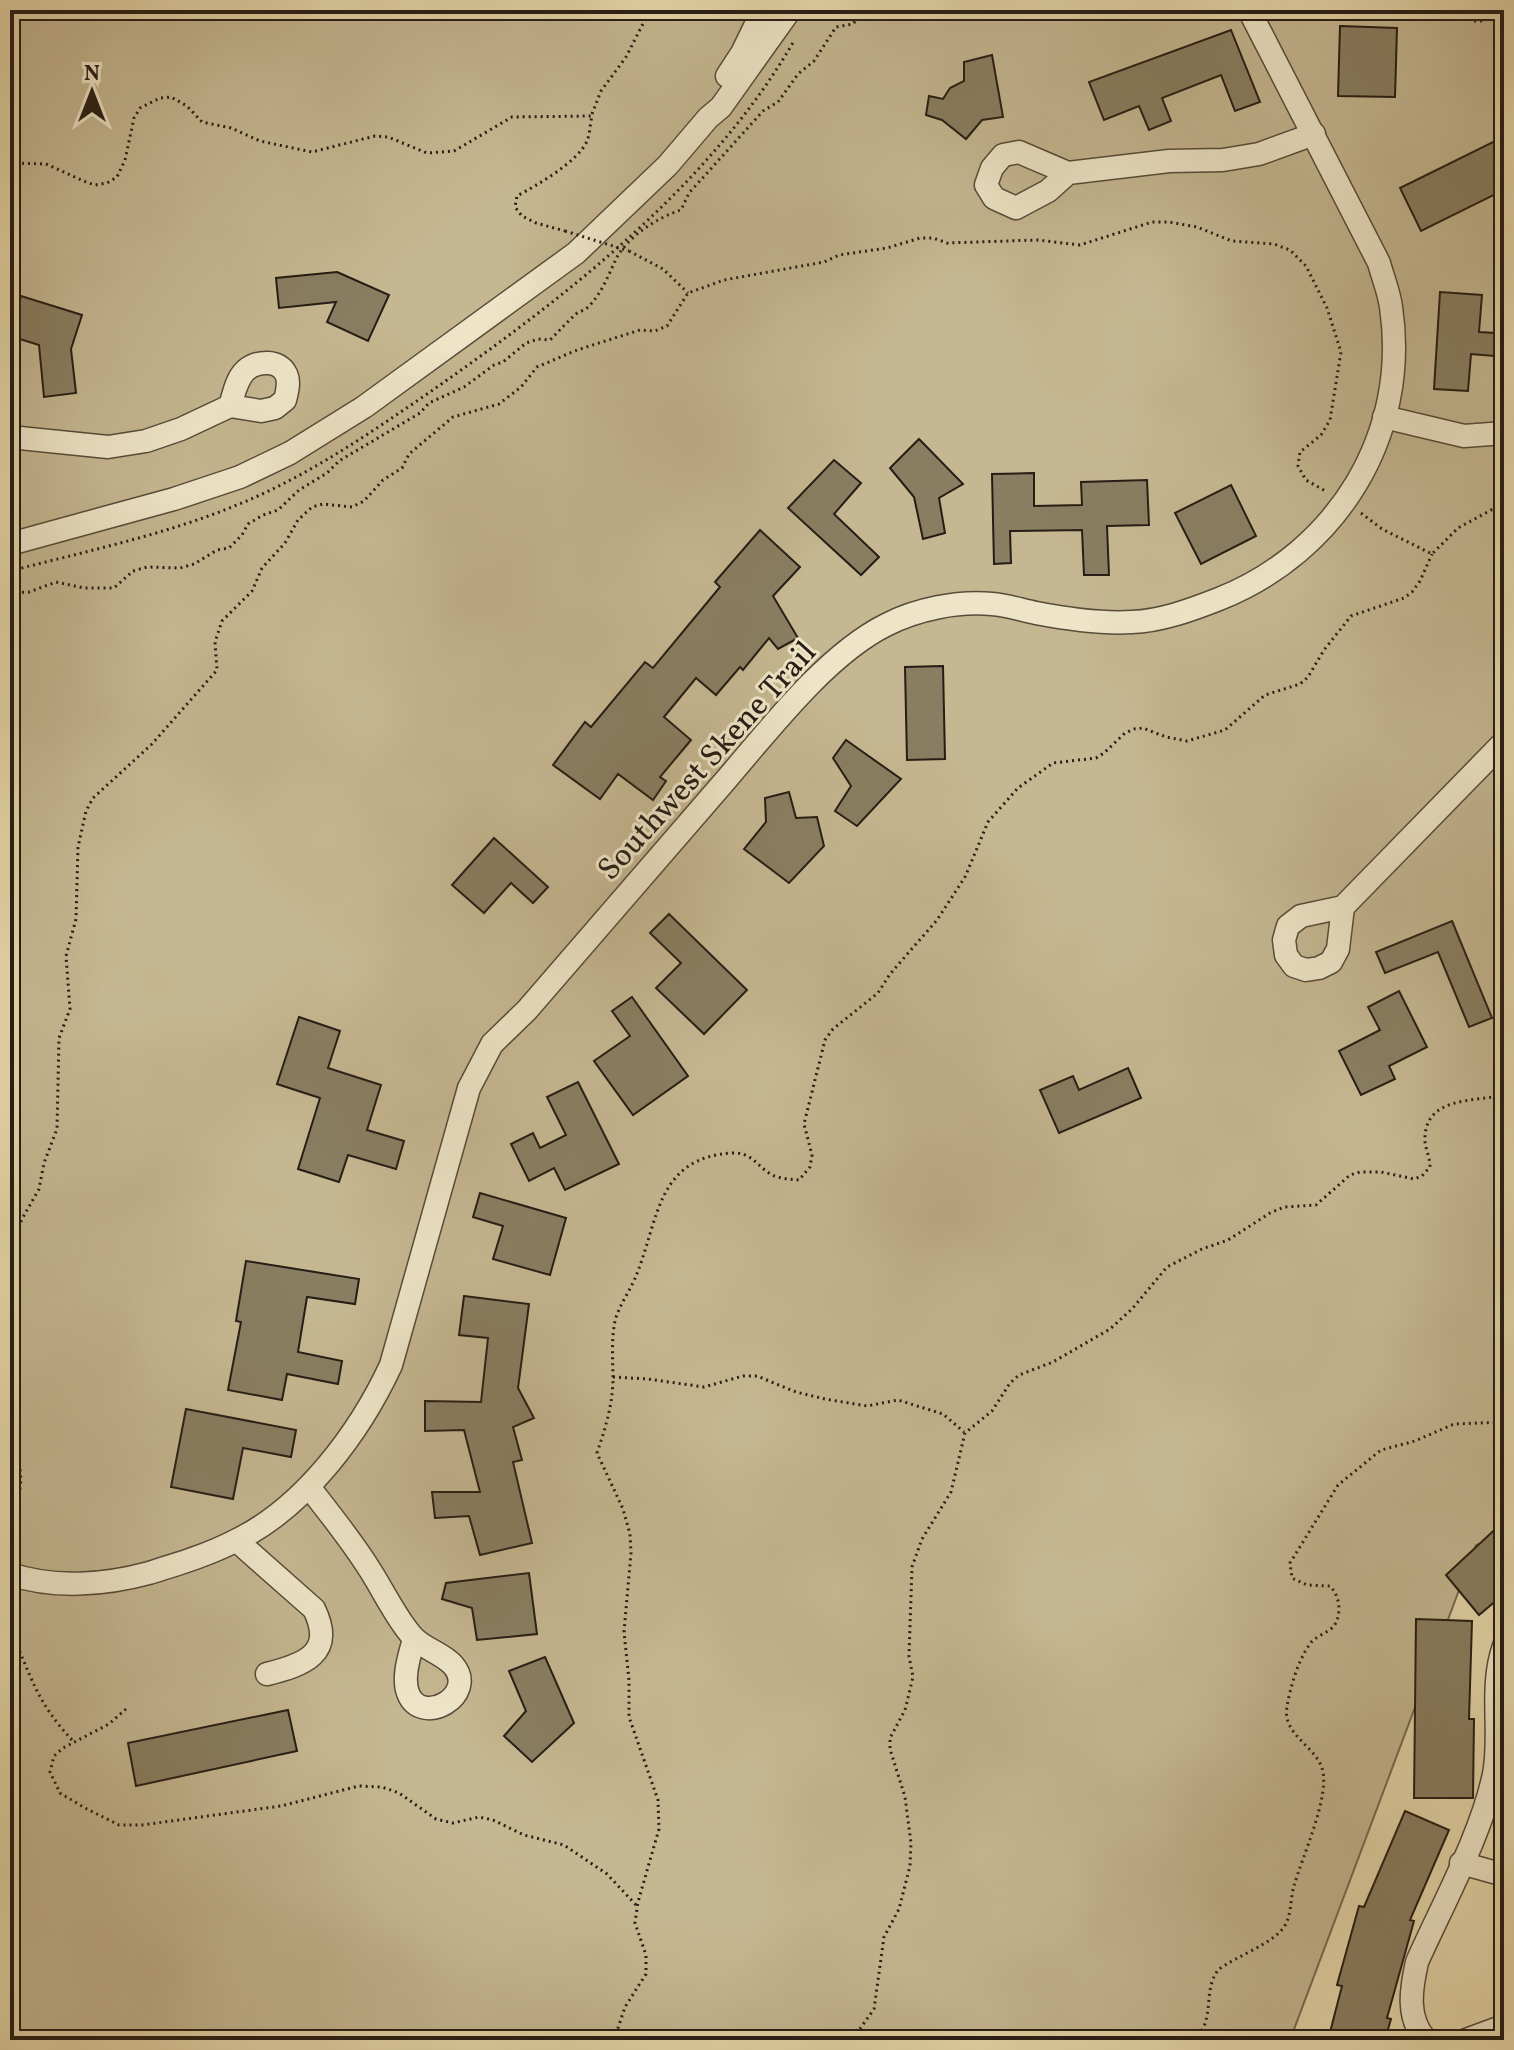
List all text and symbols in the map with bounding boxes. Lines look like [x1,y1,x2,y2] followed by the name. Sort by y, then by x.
[52,52,132,132] north arrow
[84,59,100,90] text: N
[589,633,828,891] street label: Southwest Skene Trail

